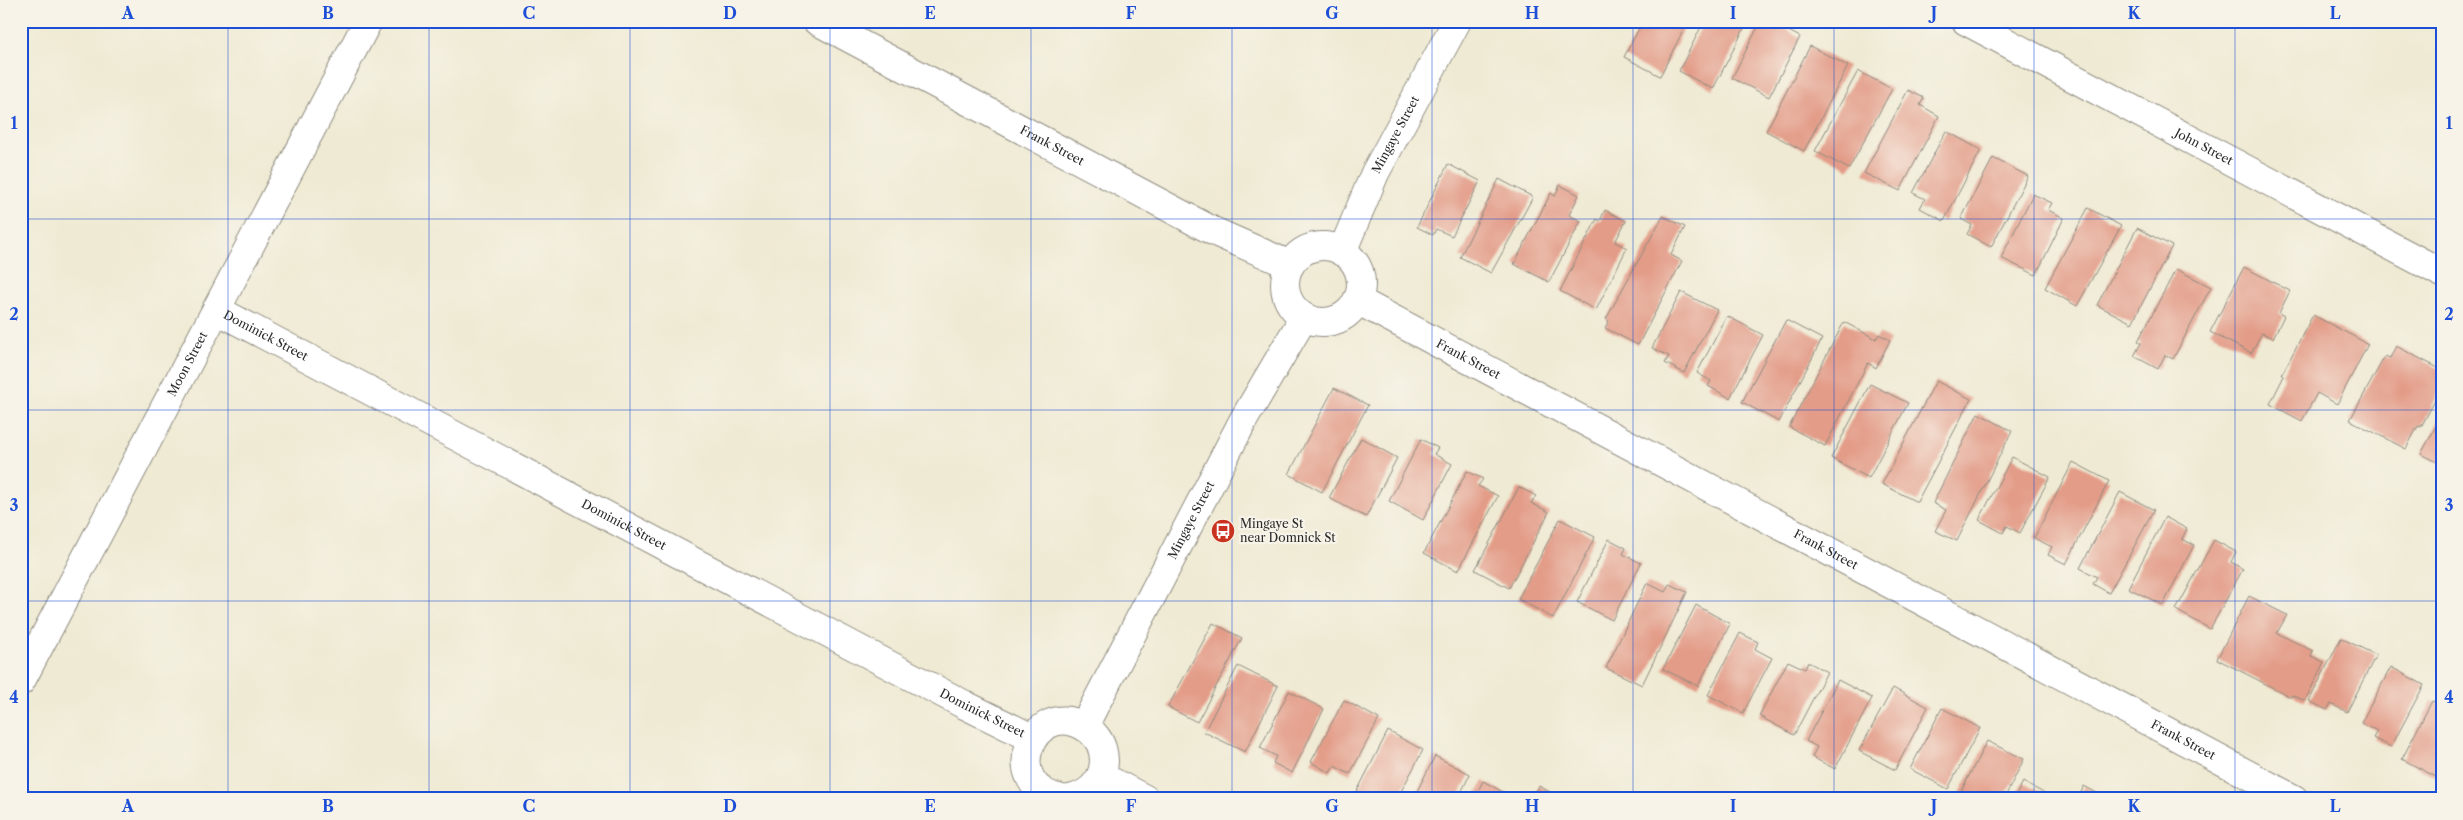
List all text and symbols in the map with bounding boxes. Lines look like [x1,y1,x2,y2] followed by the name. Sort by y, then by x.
[121,3,135,23] text: A
[322,3,334,23] text: B
[523,3,535,23] text: C
[723,3,737,23] text: D
[924,3,936,23] text: E
[1126,3,1137,23] text: F
[1325,3,1339,23] text: G
[1525,3,1539,23] text: H
[1730,3,1737,23] text: I
[1928,3,1937,23] text: J
[2128,3,2142,23] text: K
[2329,3,2341,23] text: L
[1368,93,1423,176] street label: Mingaye Street
[10,113,18,133] text: 1
[2445,113,2453,133] text: 1
[1018,122,1088,169] street label: Frank Street
[2171,124,2236,168] street label: John Street
[9,304,19,324] text: 2
[2444,304,2454,324] text: 2
[221,307,311,364] street label: Dominick Street
[164,328,211,399] street label: Moon Street
[1434,336,1504,382] street label: Frank Street
[1164,478,1218,562] street label: Mingaye Street
[9,495,19,515] text: 3
[2444,495,2454,515] text: 3
[579,496,669,553] street label: Dominick Street
[1240,516,1336,545] place label: Mingaye St near Domnick St
[1210,518,1236,544] bus stop icon: Mingaye St near Domnick St
[1791,526,1861,573] street label: Frank Street
[937,685,1028,741] street label: Dominick Street
[9,687,19,707] text: 4
[2444,687,2454,707] text: 4
[2149,716,2219,763] street label: Frank Street
[121,796,135,816] text: A
[322,796,334,816] text: B
[523,796,535,816] text: C
[723,796,737,816] text: D
[924,796,936,816] text: E
[1126,796,1137,816] text: F
[1325,796,1339,816] text: G
[1525,796,1539,816] text: H
[1730,796,1737,816] text: I
[1928,796,1937,816] text: J
[2128,796,2142,816] text: K
[2329,796,2341,816] text: L

